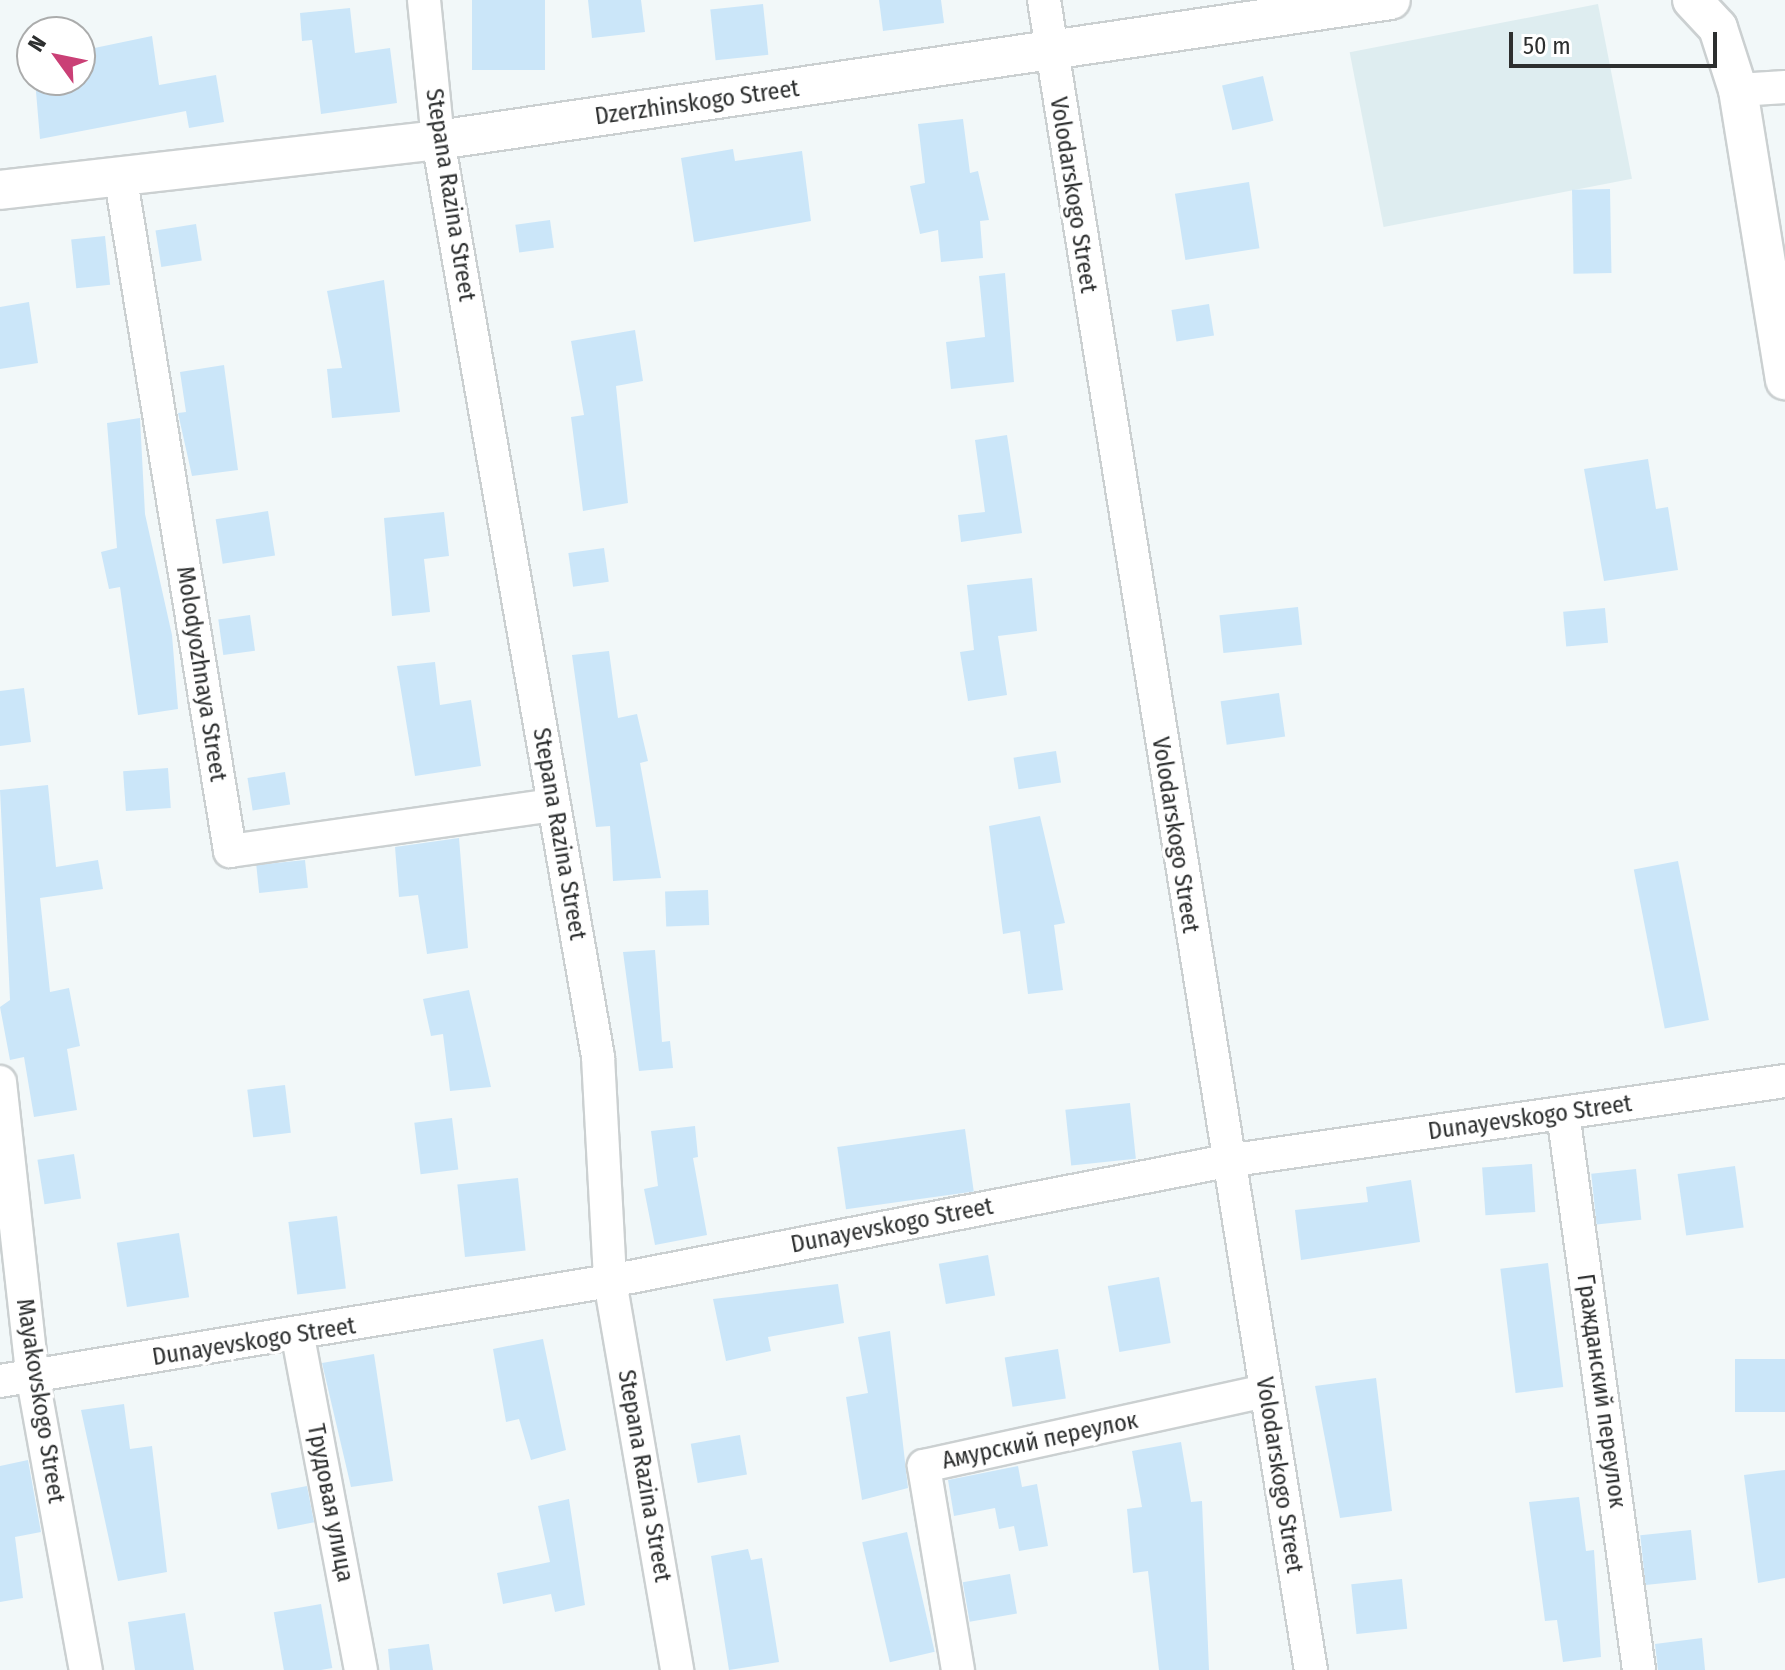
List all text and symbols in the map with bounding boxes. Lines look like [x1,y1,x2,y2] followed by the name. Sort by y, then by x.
[16,16,96,96] north arrow
[1513,16,1721,66] scale bar
[22,31,52,57] text: N
[1523,32,1571,60] text: 50 m
[593,74,801,132] street label: Dzerzhinskogo Street
[419,87,481,303] street label: Stepana Razina Street
[1043,95,1103,295] street label: Volodarskogo Street
[170,564,232,784] street label: Molodyozhnaya Street
[526,726,592,942] street label: Stepana Razina Street
[1145,735,1205,935] street label: Volodarskogo Street
[1426,1089,1634,1147] street label: Dunayevskogo Street
[788,1192,996,1260] street label: Dunayevskogo Street
[1570,1272,1632,1510] street label: Гражданский переулок
[10,1297,70,1505] street label: Mayakovskogo Street
[150,1312,358,1372] street label: Dunayevskogo Street
[611,1368,677,1584] street label: Stepana Razina Street
[1249,1375,1309,1575] street label: Volodarskogo Street
[940,1406,1140,1476] street label: Амурский переулок
[301,1422,359,1584] street label: Трудовая улица

